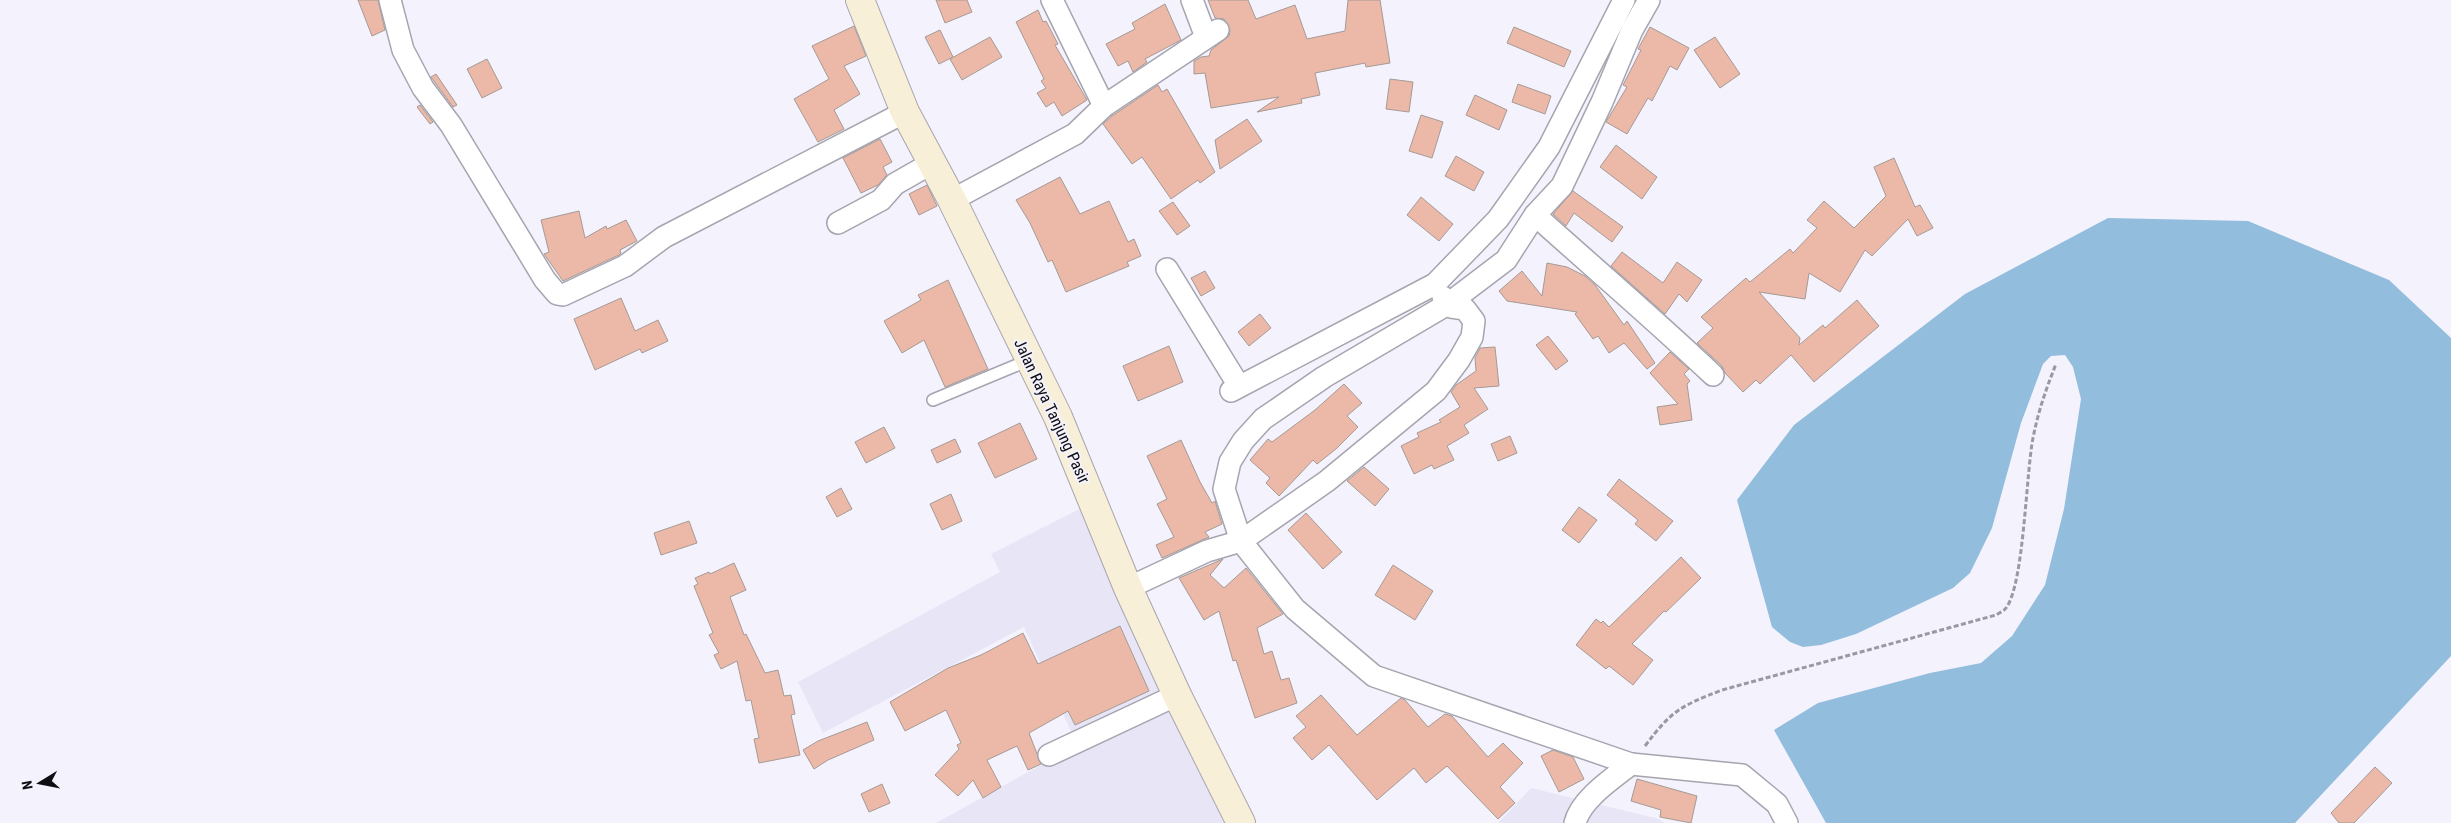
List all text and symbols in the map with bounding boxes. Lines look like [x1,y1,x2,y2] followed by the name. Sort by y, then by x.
[1010,336,1094,487] street label: Jalan Raya Tanjung Pasir
[15,758,65,808] north arrow
[19,780,36,791] text: N

